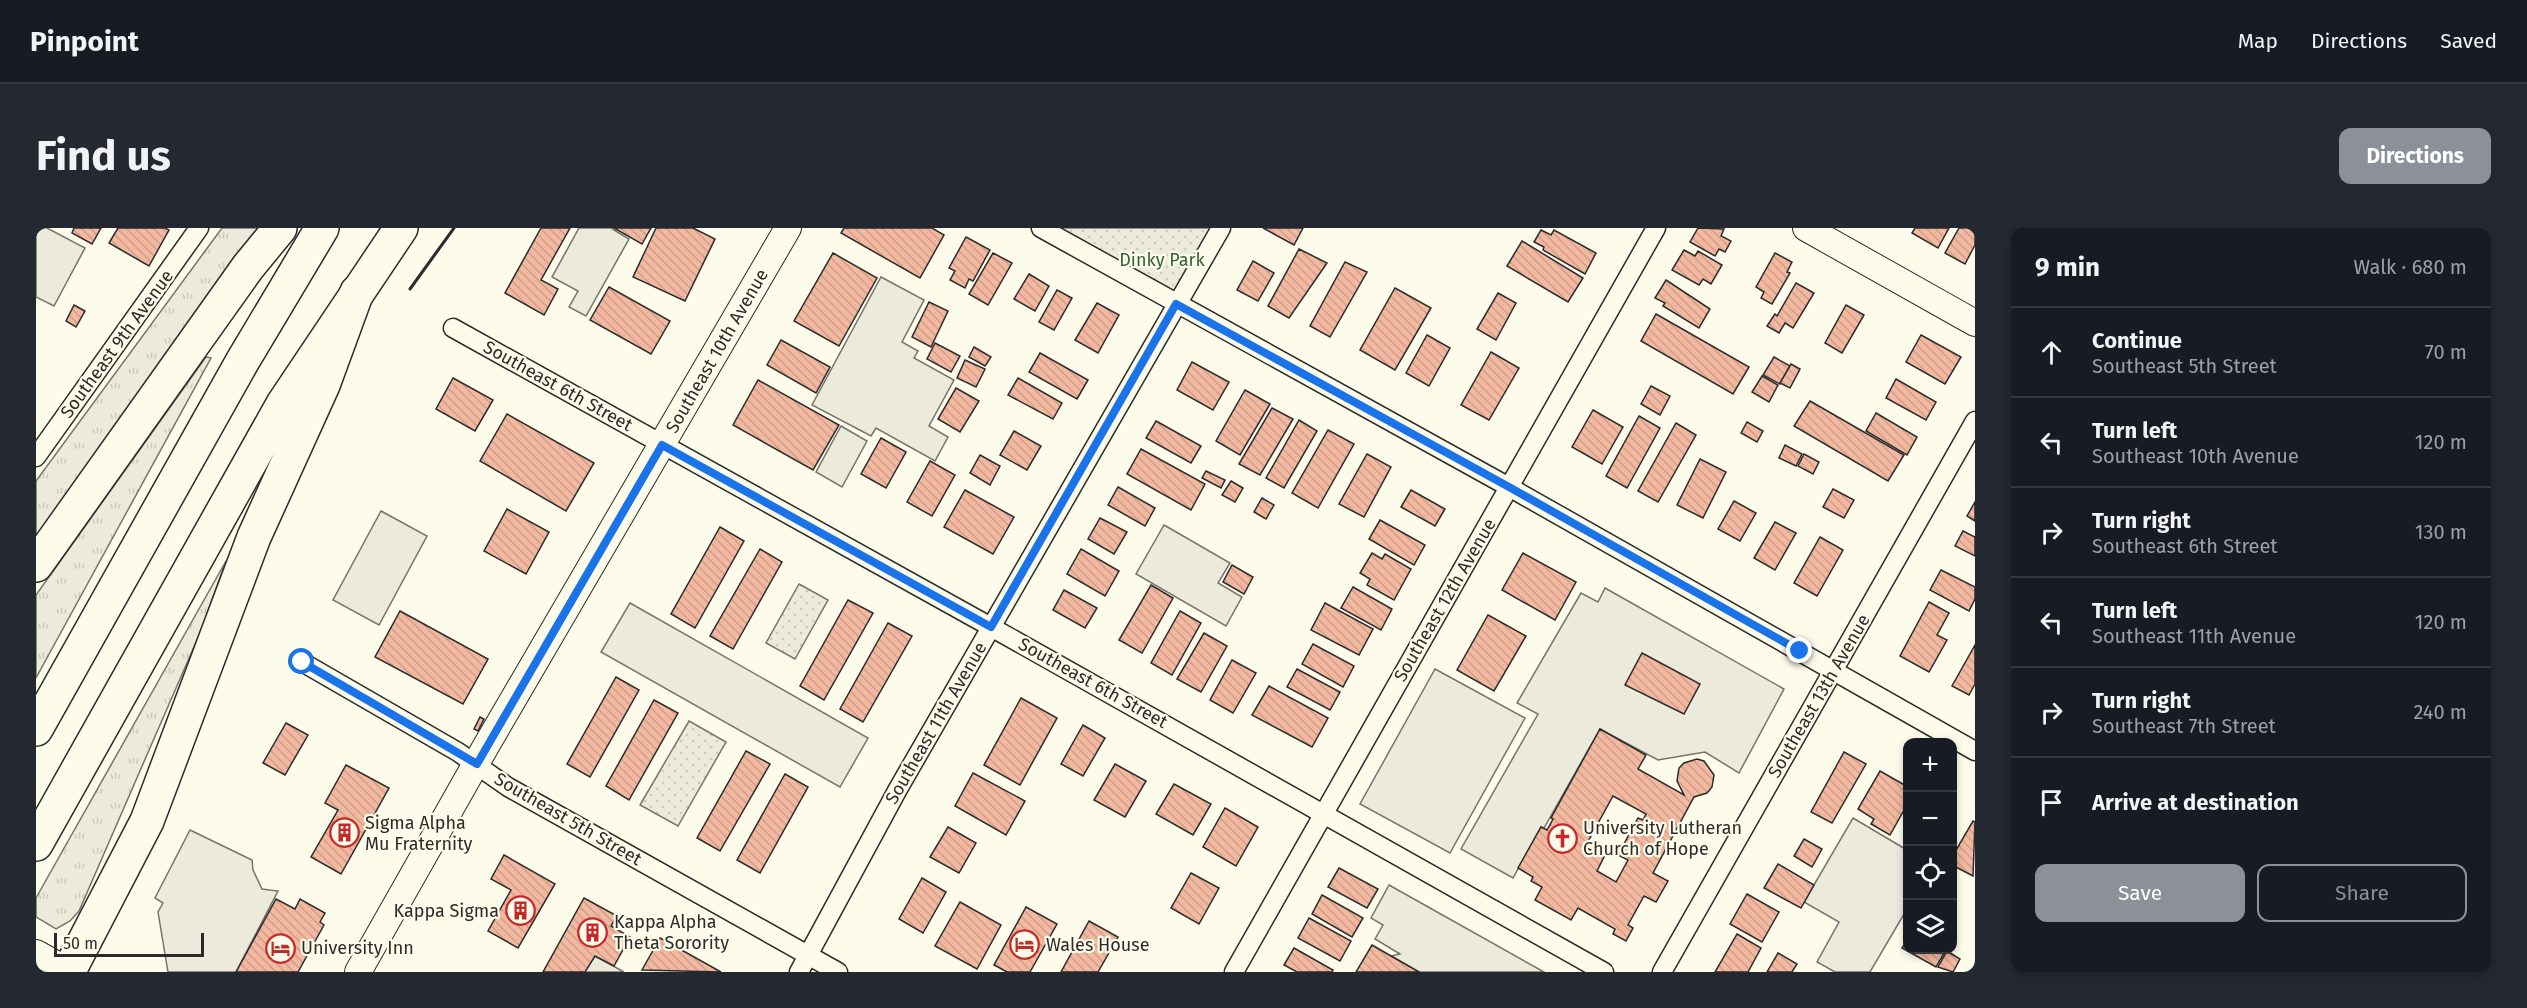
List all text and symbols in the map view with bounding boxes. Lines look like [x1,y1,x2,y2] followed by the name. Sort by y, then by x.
[30,25,139,58] text: Pinpoint
[2238,28,2278,54] text: Map
[2311,28,2407,54] text: Directions
[2440,28,2497,54] text: Saved
[2339,128,2491,184] button: Directions
[36,131,171,181] text: Find us
[1119,249,1206,271] park label: Dinky Park
[2035,252,2100,283] text: 9 min
[2354,255,2467,279] text: Walk · 680 m
[661,265,773,437] street label: Southeast 10th Avenue
[56,266,178,422] street label: Southeast 9th Avenue
[2092,327,2182,354] text: Continue
[480,336,637,436] street label: Southeast 6th Street
[2035,336,2068,369] icon: ahead
[2425,340,2467,364] text: 70 m
[2092,354,2277,378] text: Southeast 5th Street
[2092,417,2177,444] text: Turn left
[2035,426,2068,459] icon: left
[2415,430,2467,454] text: 120 m
[2092,444,2299,468] text: Southeast 10th Avenue
[2092,507,2191,534] text: Turn right
[1389,514,1501,686] street label: Southeast 12th Avenue
[2035,516,2068,549] icon: right
[2415,520,2467,544] text: 130 m
[2092,534,2278,558] text: Southeast 6th Street
[2092,597,2177,624] text: Turn left
[2035,606,2068,639] icon: left
[1763,610,1875,782] street label: Southeast 13th Avenue
[2415,610,2467,634] text: 120 m
[2092,624,2296,648] text: Southeast 11th Avenue
[1015,633,1172,733] street label: Southeast 6th Street
[1786,637,1812,663] route end
[881,638,991,808] street label: Southeast 11th Avenue
[288,648,314,674] route start
[2092,687,2191,714] text: Turn right
[2035,696,2068,729] icon: right
[2413,700,2467,724] text: 240 m
[2092,714,2276,738] text: Southeast 7th Street
[1903,738,1957,954] map controls
[1903,738,1957,792] button: +
[490,768,646,870] street label: Southeast 5th Street
[2035,786,2068,819] icon: arrive
[2092,789,2299,816] text: Arrive at destination
[1903,792,1957,846] button: −
[365,812,473,855] place label: Sigma Alpha Mu Fraternity
[328,817,360,849] building icon: Sigma Alpha Mu Fraternity
[1583,817,1742,860] place label: University Lutheran Church of Hope
[1546,822,1578,854] church icon: University Lutheran Church of Hope
[1903,846,1957,900] button: locate
[2035,864,2245,922] button: Save
[2257,864,2467,922] button: Share
[504,895,536,927] building icon: Kappa Sigma
[394,900,499,922] place label: Kappa Sigma
[1903,900,1957,954] button: layers
[614,911,729,954] place label: Kappa Alpha Theta Sorority
[577,916,609,948] building icon: Kappa Alpha Theta Sorority
[1009,929,1041,961] hotel icon: Wales House
[54,930,204,958] scale bar
[264,932,296,964] hotel icon: University Inn
[63,934,98,953] text: 50 m
[1046,934,1150,956] place label: Wales House
[301,937,414,959] place label: University Inn

